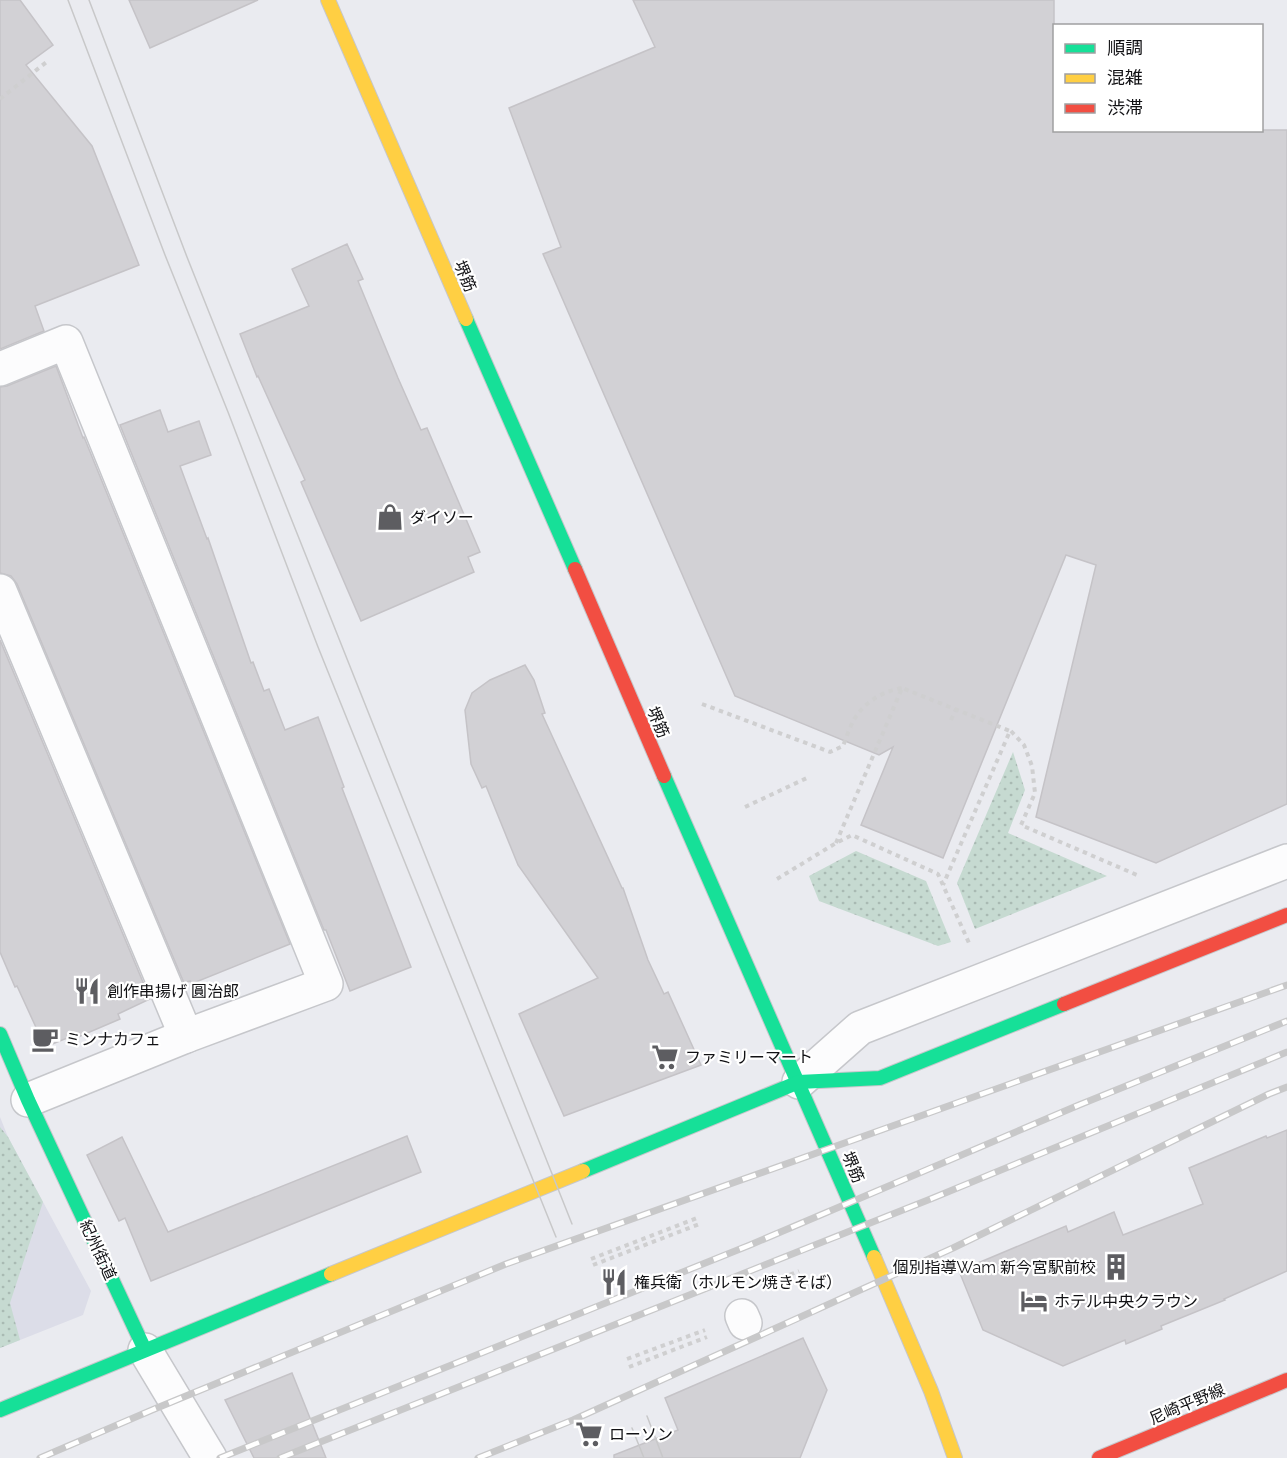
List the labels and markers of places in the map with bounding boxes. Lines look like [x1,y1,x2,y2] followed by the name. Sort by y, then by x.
[375,502,405,532] shop icon: ダイソー
[410,508,474,527] place label: ダイソー
[72,976,102,1006] restaurant icon: 創作串揚げ 圓治郎
[107,982,239,1001] place label: 創作串揚げ 圓治郎
[30,1024,60,1054] cafe icon: ミンナカフェ
[65,1030,161,1049] place label: ミンナカフェ
[650,1042,680,1072] supermarket icon: ファミリーマート
[685,1048,813,1067] place label: ファミリーマート
[1101,1252,1131,1282] building icon: 個別指導Wam 新今宮駅前校
[893,1258,1096,1277] place label: 個別指導Wam 新今宮駅前校
[599,1267,629,1297] restaurant icon: 権兵衛（ホルモン焼きそば）
[634,1273,842,1292] place label: 権兵衛（ホルモン焼きそば）
[1019,1286,1049,1316] hotel icon: ホテル中央クラウン
[1054,1292,1198,1311] place label: ホテル中央クラウン
[574,1419,604,1449] supermarket icon: ローソン
[609,1425,673,1444] place label: ローソン

